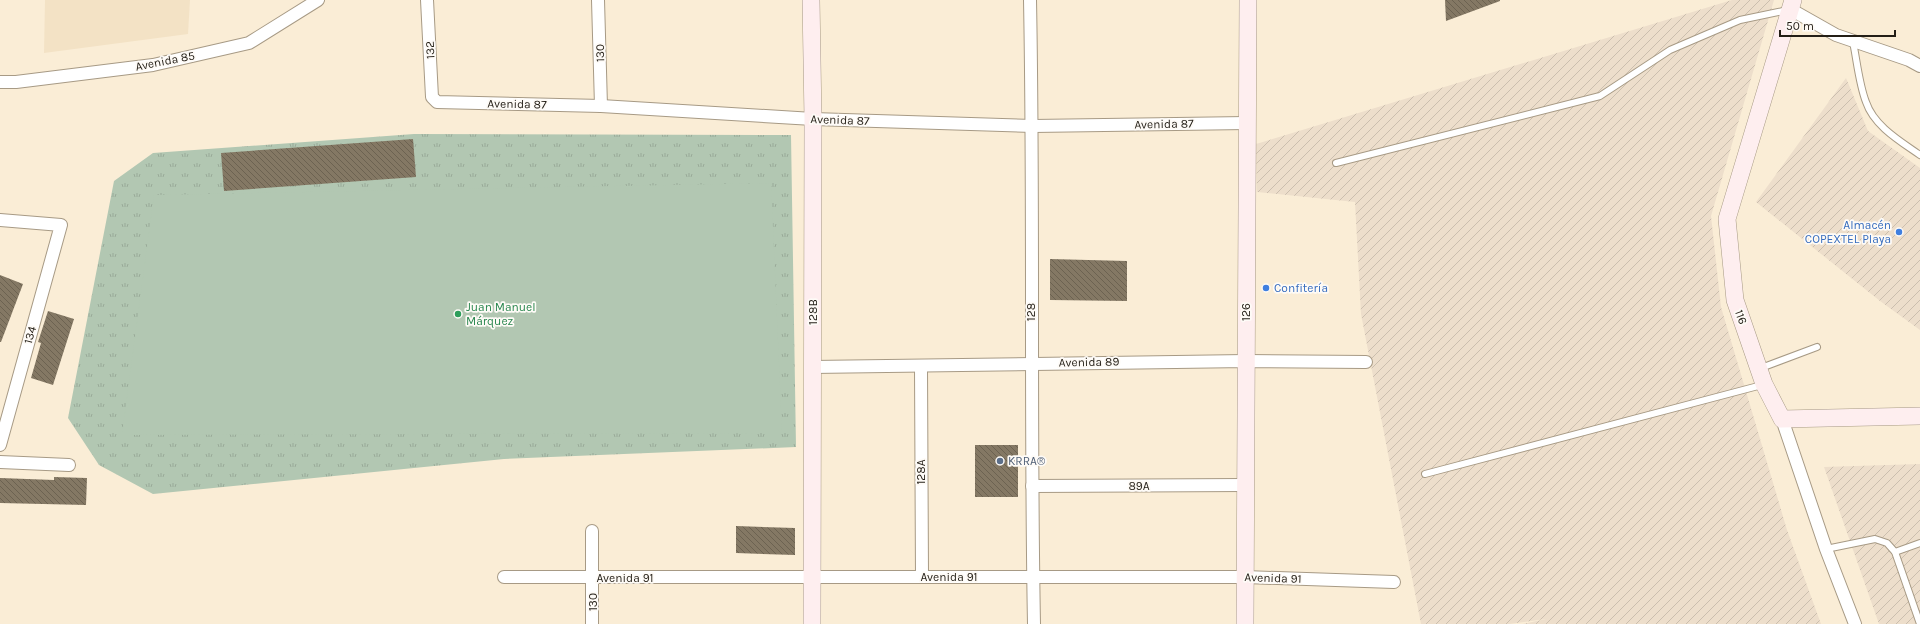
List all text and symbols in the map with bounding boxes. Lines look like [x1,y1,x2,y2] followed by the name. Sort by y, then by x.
[1780,12,1895,38] scale bar
[1786,19,1814,33] text: 50 m
[423,41,437,59] street label: 132
[593,44,607,62] street label: 130
[134,48,196,74] street label: Avenida 85
[487,96,547,112] street label: Avenida 87
[810,112,870,128] street label: Avenida 87
[1134,116,1194,132] street label: Avenida 87
[1805,218,1891,246] place label: Almacén COPEXTEL Playa
[1894,227,1904,237] marker: Almacén COPEXTEL Playa
[1274,281,1328,295] place label: Confitería
[1261,283,1271,293] marker: Confitería
[806,299,820,325] street label: 128B
[466,300,536,328] place label: Juan Manuel Márquez
[1024,303,1038,321] street label: 128
[1239,303,1253,321] street label: 126
[1732,308,1750,326] street label: 116
[453,309,463,319] marker: Juan Manuel Márquez
[21,324,39,345] street label: 134
[1059,354,1119,370] street label: Avenida 89
[1008,454,1045,468] place label: KRRA®
[995,456,1005,466] marker: KRRA®
[914,459,928,485] street label: 128A
[1128,479,1150,493] street label: 89A
[920,570,978,584] street label: Avenida 91
[1244,570,1302,586] street label: Avenida 91
[596,571,654,585] street label: Avenida 91
[586,593,600,611] street label: 130

